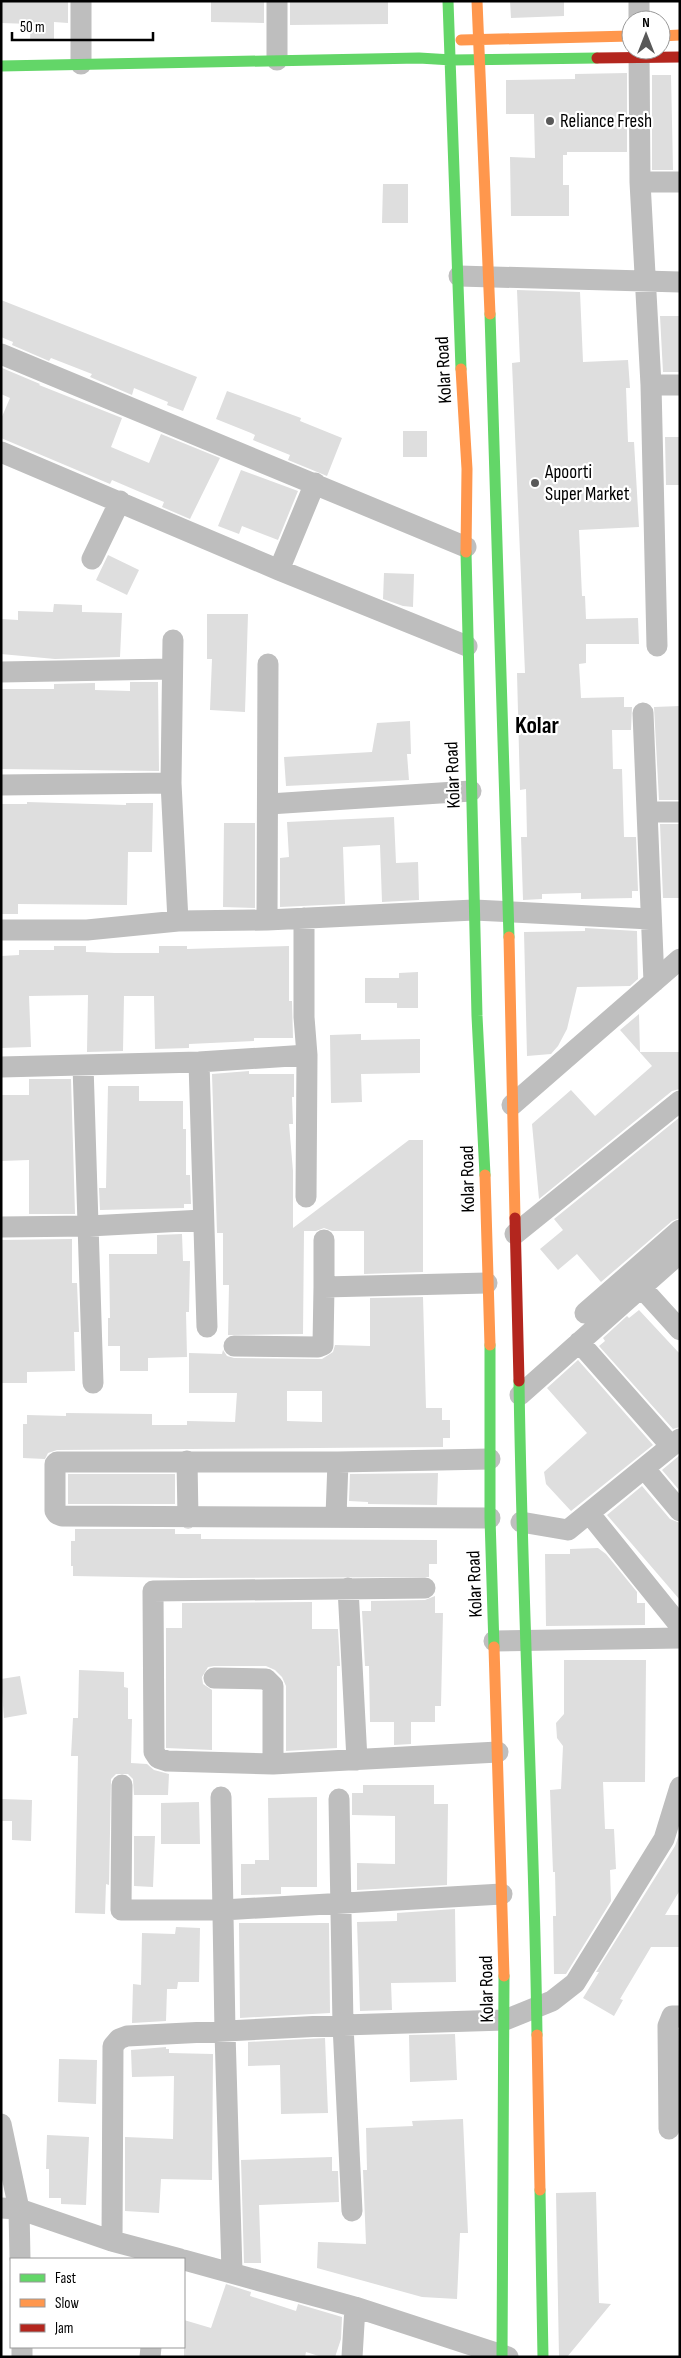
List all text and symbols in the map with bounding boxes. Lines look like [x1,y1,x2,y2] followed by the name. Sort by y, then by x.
[12,10,154,42] scale bar
[621,10,671,60] north arrow
[642,14,650,31] text: N
[20,18,45,37] text: 50 m
[560,110,652,133] place label: Reliance Fresh
[544,115,556,127] marker: Reliance Fresh
[431,336,457,404] street label: Kolar Road
[544,461,630,506] place label: Apoorti Super Market
[529,477,541,489] marker: Apoorti Super Market
[515,711,560,740] district label: Kolar
[440,741,466,809] street label: Kolar Road
[456,1145,480,1213] street label: Kolar Road
[462,1550,488,1618] street label: Kolar Road
[475,1955,499,2023] street label: Kolar Road
[10,2258,185,2348] legend
[55,2269,77,2288] text: Fast
[55,2294,79,2313] text: Slow
[54,2319,73,2338] text: Jam

